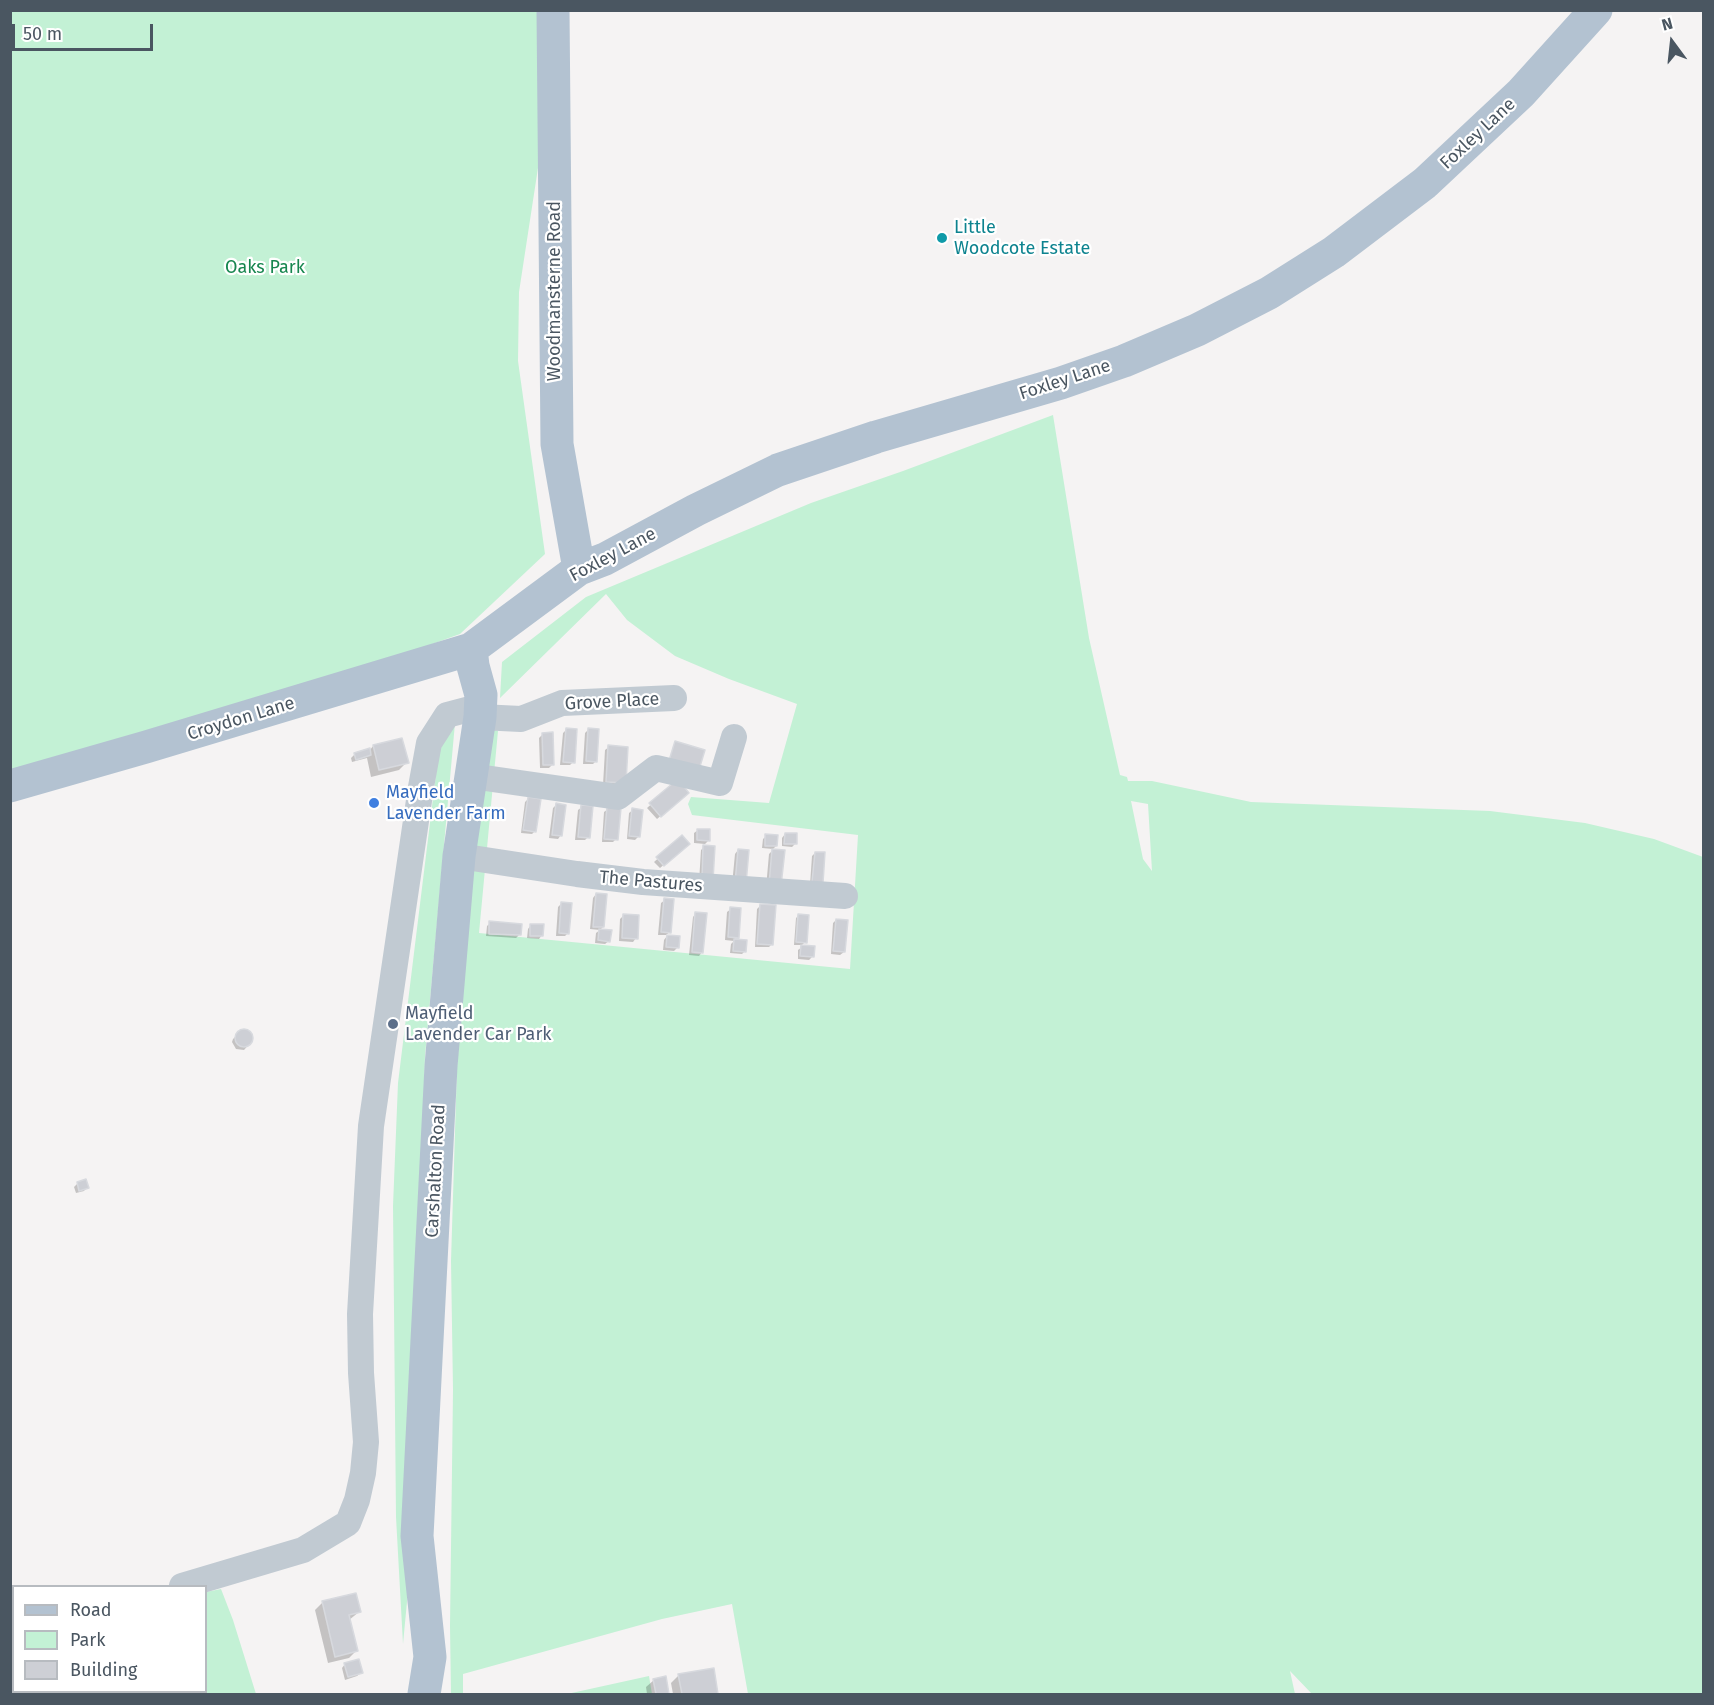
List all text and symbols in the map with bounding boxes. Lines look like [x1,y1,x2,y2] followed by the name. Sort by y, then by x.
[15,12,156,50] scale bar
[1642,12,1702,72] north arrow
[1660,14,1675,35] text: N
[23,23,62,45] text: 50 m
[1436,94,1520,174] street label: Foxley Lane
[544,201,566,381] street label: Woodmansterne Road
[954,217,1090,260] place label: Little Woodcote Estate
[935,231,949,245] marker: Little Woodcote Estate
[225,257,305,279] park label: Oaks Park
[1017,355,1113,405] street label: Foxley Lane
[566,523,660,587] street label: Foxley Lane
[564,689,660,715] street label: Grove Place
[185,692,297,746] street label: Croydon Lane
[386,782,506,824] place label: Mayfield Lavender Farm
[367,796,381,810] marker: Mayfield Lavender Farm
[598,867,704,897] street label: The Pastures
[405,1003,552,1046] place label: Mayfield Lavender Car Park
[386,1017,400,1031] marker: Mayfield Lavender Car Park
[422,1104,450,1238] street label: Carshalton Road
[12,1585,207,1693] legend
[70,1599,112,1621] text: Road
[70,1629,105,1651] text: Park
[70,1659,137,1681] text: Building

